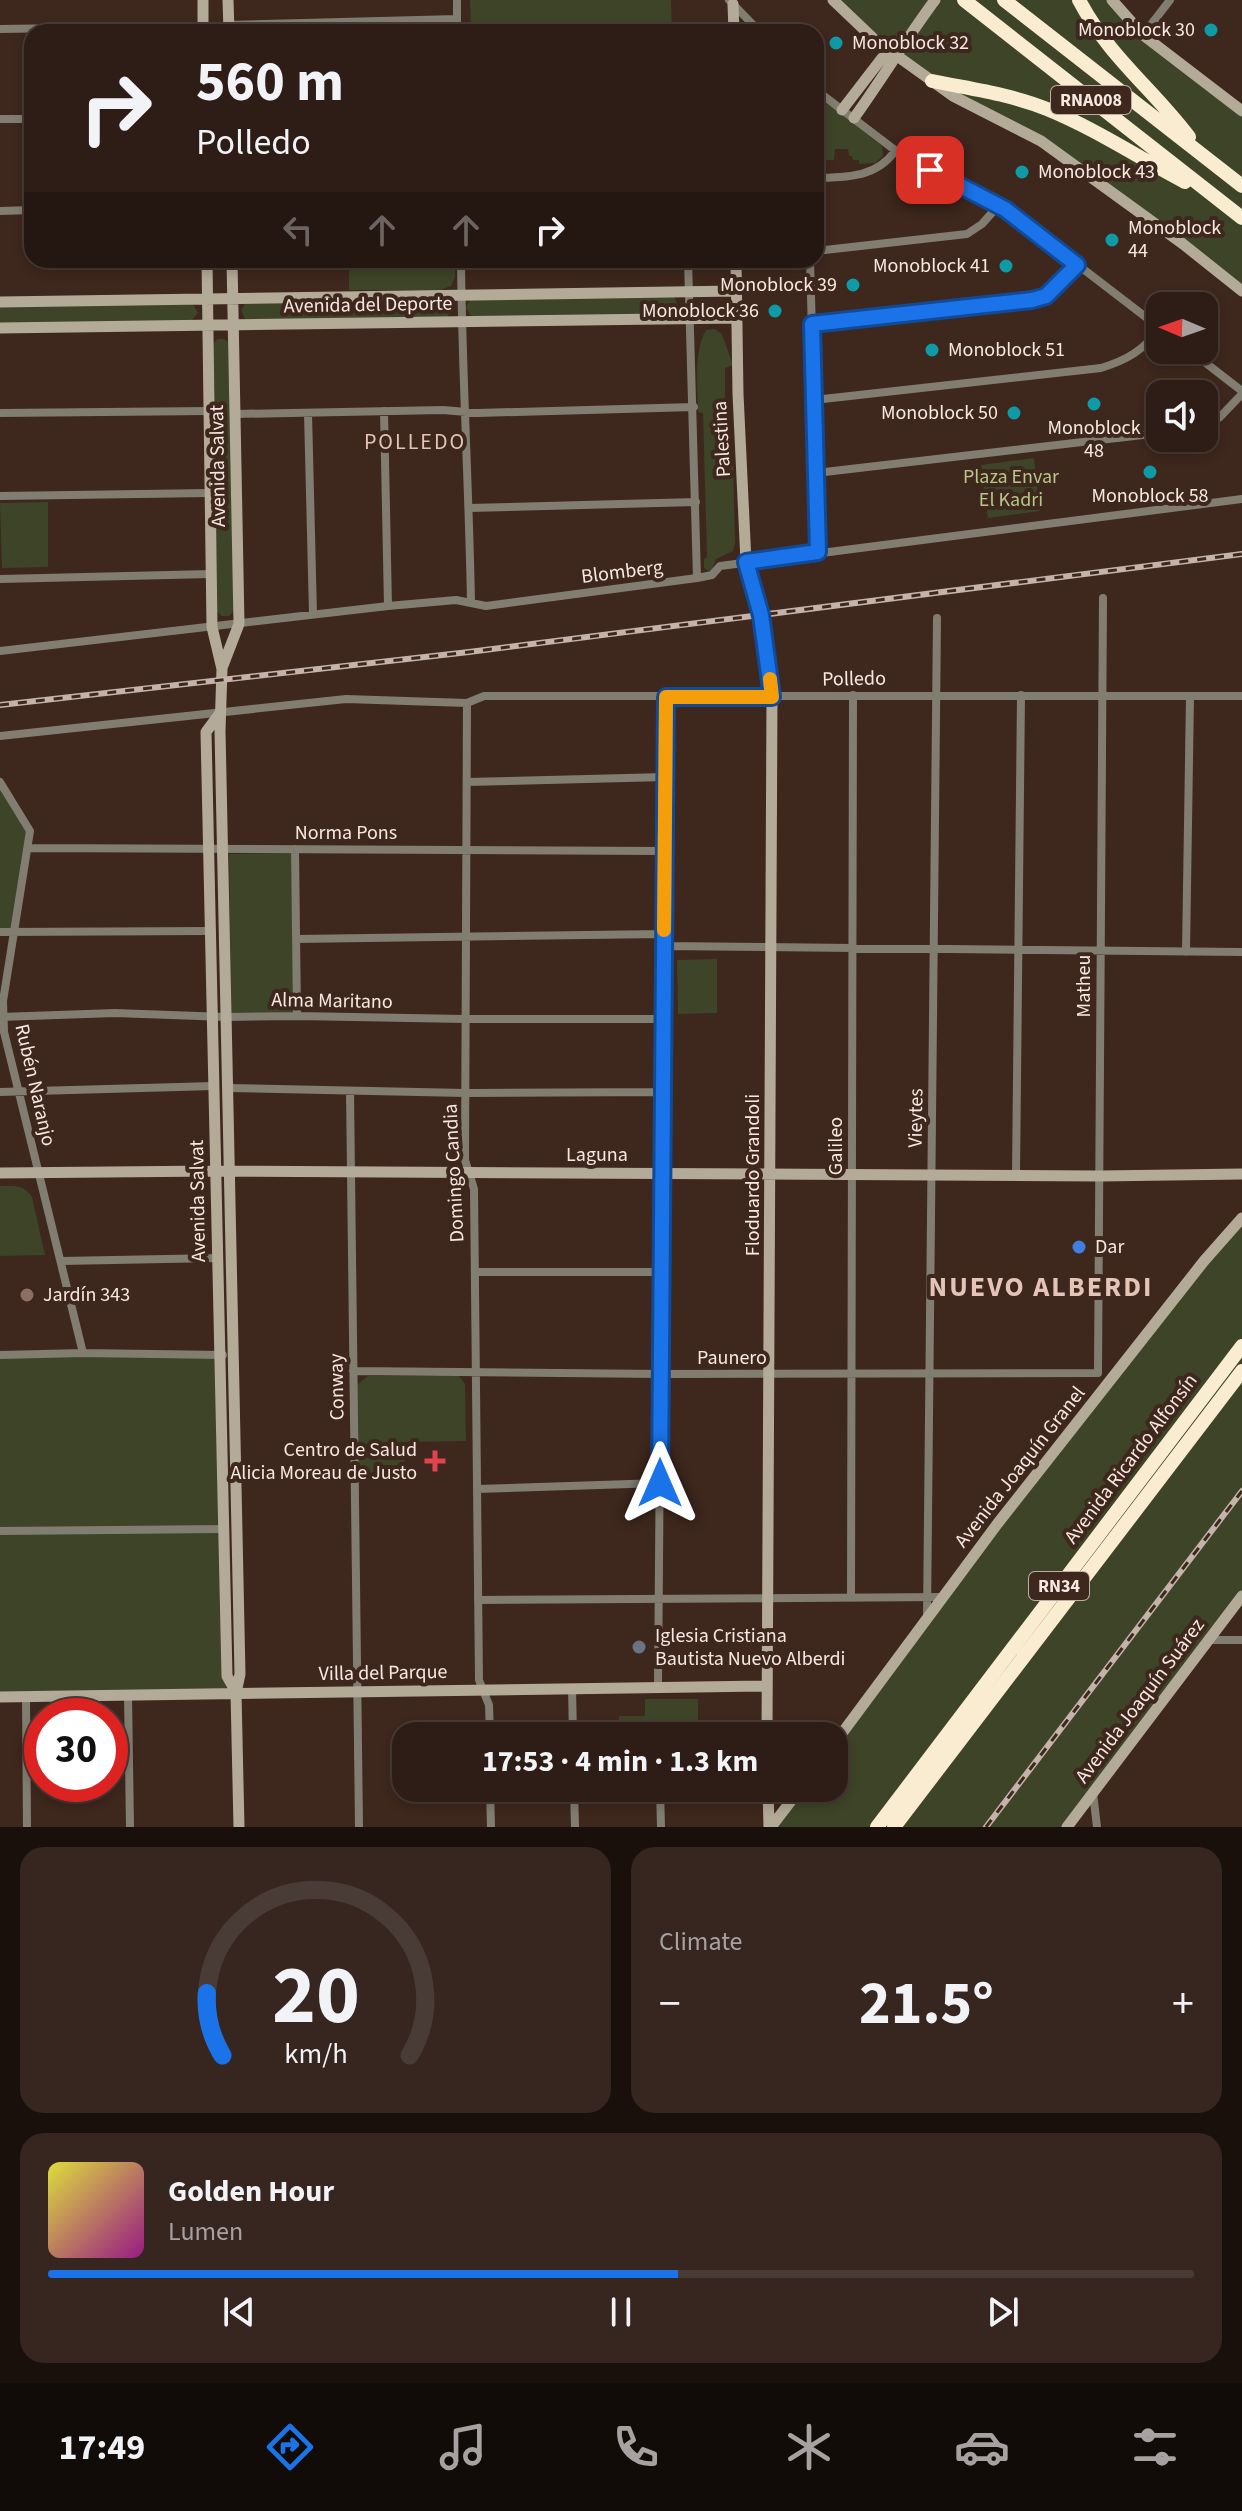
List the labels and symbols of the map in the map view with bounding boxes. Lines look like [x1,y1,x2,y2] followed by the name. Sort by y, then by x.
[1078,16,1195,44] place label: Monoblock 30
[1202,21,1220,39] marker: Monoblock 30
[852,29,969,57] place label: Monoblock 32
[827,34,845,52] marker: Monoblock 32
[1051,86,1131,114] road number: RNA008
[896,136,964,204] pin
[1038,158,1155,186] place label: Monoblock 43
[1013,163,1031,181] marker: Monoblock 43
[1128,214,1221,265] place label: Monoblock 44
[1103,231,1121,249] marker: Monoblock 44
[873,252,990,280] place label: Monoblock 41
[997,257,1015,275] marker: Monoblock 41
[720,271,837,299] place label: Monoblock 39
[844,276,862,294] marker: Monoblock 39
[283,290,453,320] street label: Avenida del Deporte
[1146,292,1218,364] north arrow
[642,297,759,325] place label: Monoblock 36
[766,302,784,320] marker: Monoblock 36
[948,336,1065,364] place label: Monoblock 51
[923,341,941,359] marker: Monoblock 51
[1085,395,1103,413] marker: Monoblock 48
[881,399,998,427] place label: Monoblock 50
[706,400,738,478] street label: Palestina
[203,404,233,527] street label: Avenida Salvat
[1005,404,1023,422] marker: Monoblock 50
[1047,414,1141,465] place label: Monoblock 48
[364,426,466,458] district label: POLLEDO
[963,463,1059,514] park label: Plaza Envar El Kadri
[1141,463,1159,481] marker: Monoblock 58
[1091,482,1209,510] place label: Monoblock 58
[580,553,664,591] street label: Blomberg
[822,664,886,694] street label: Polledo
[295,819,397,847] street label: Norma Pons
[1070,955,1098,1017] street label: Matheu
[271,986,393,1016] street label: Alma Maritano
[7,1021,63,1149] street label: Rubén Naranjo
[901,1088,931,1148] street label: Vieytes
[739,1094,767,1256] street label: Floduardo Grandoli
[436,1103,472,1243] street label: Domingo Candia
[822,1117,850,1175] street label: Galileo
[183,1139,213,1262] street label: Avenida Salvat
[566,1141,628,1169] street label: Laguna
[1095,1233,1124,1261] place label: Dar
[1070,1238,1088,1256] marker: Dar
[929,1267,1153,1307] district label: NUEVO ALBERDI
[43,1281,130,1309] place label: Jardín 343
[18,1286,36,1304] marker: Jardín 343
[697,1344,767,1372] street label: Paunero
[322,1353,352,1421] street label: Conway
[1058,1368,1204,1550] street label: Avenida Ricardo Alfonsín
[948,1380,1092,1554] street label: Avenida Joaquín Granel
[230,1436,417,1487] place label: Centro de Salud Alicia Moreau de Justo
[618,1441,702,1525] position arrow
[424,1450,446,1472] marker: Centro de Salud Alicia Moreau de Justo
[1029,1572,1089,1600] road number: RN34
[1069,1613,1211,1789] street label: Avenida Joaquín Suárez
[655,1622,845,1673] place label: Iglesia Cristiana Bautista Nuevo Alberdi
[630,1638,648,1656] marker: Iglesia Cristiana Bautista Nuevo Alberdi
[318,1658,448,1688] street label: Villa del Parque
[24,1698,128,1802] speed limit sign: 30

